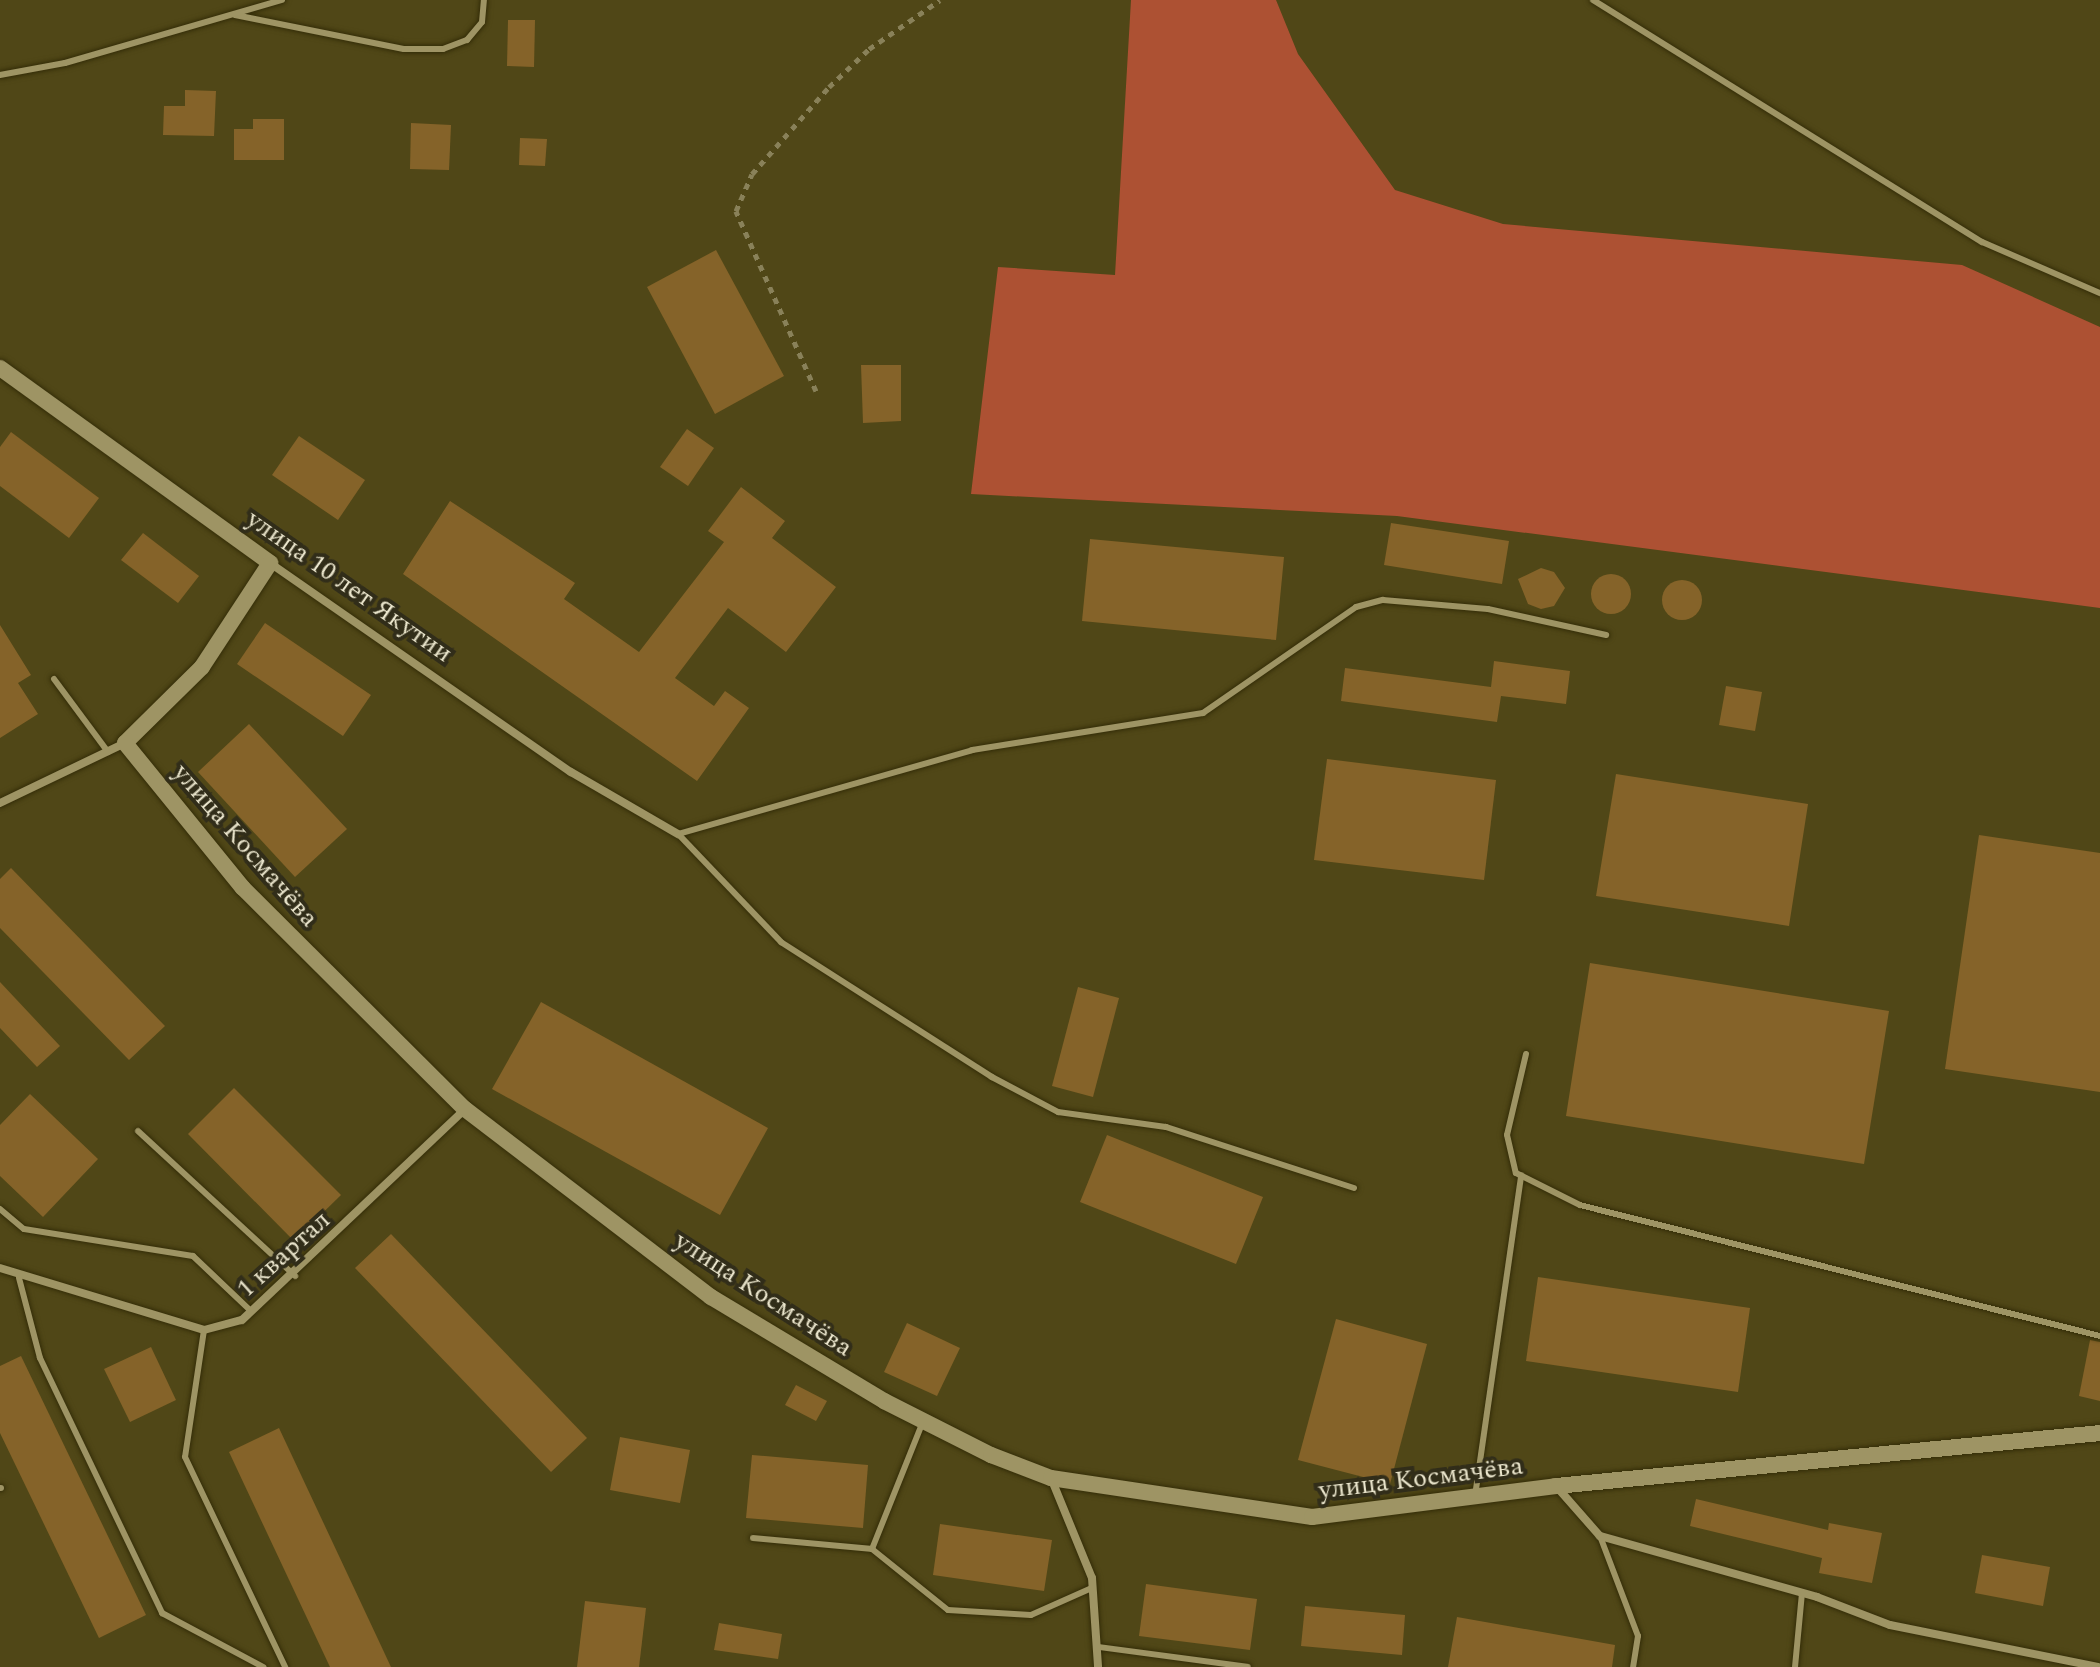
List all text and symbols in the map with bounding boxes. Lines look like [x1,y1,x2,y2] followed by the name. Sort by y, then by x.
[240,504,458,670] street label: улица 10 лет Якутии
[166,758,324,934] street label: улица Космачёва
[231,1205,337,1305] street label: 1 квартал
[668,1226,858,1364] street label: улица Космачёва
[1317,1451,1525,1507] street label: улица Космачёва

